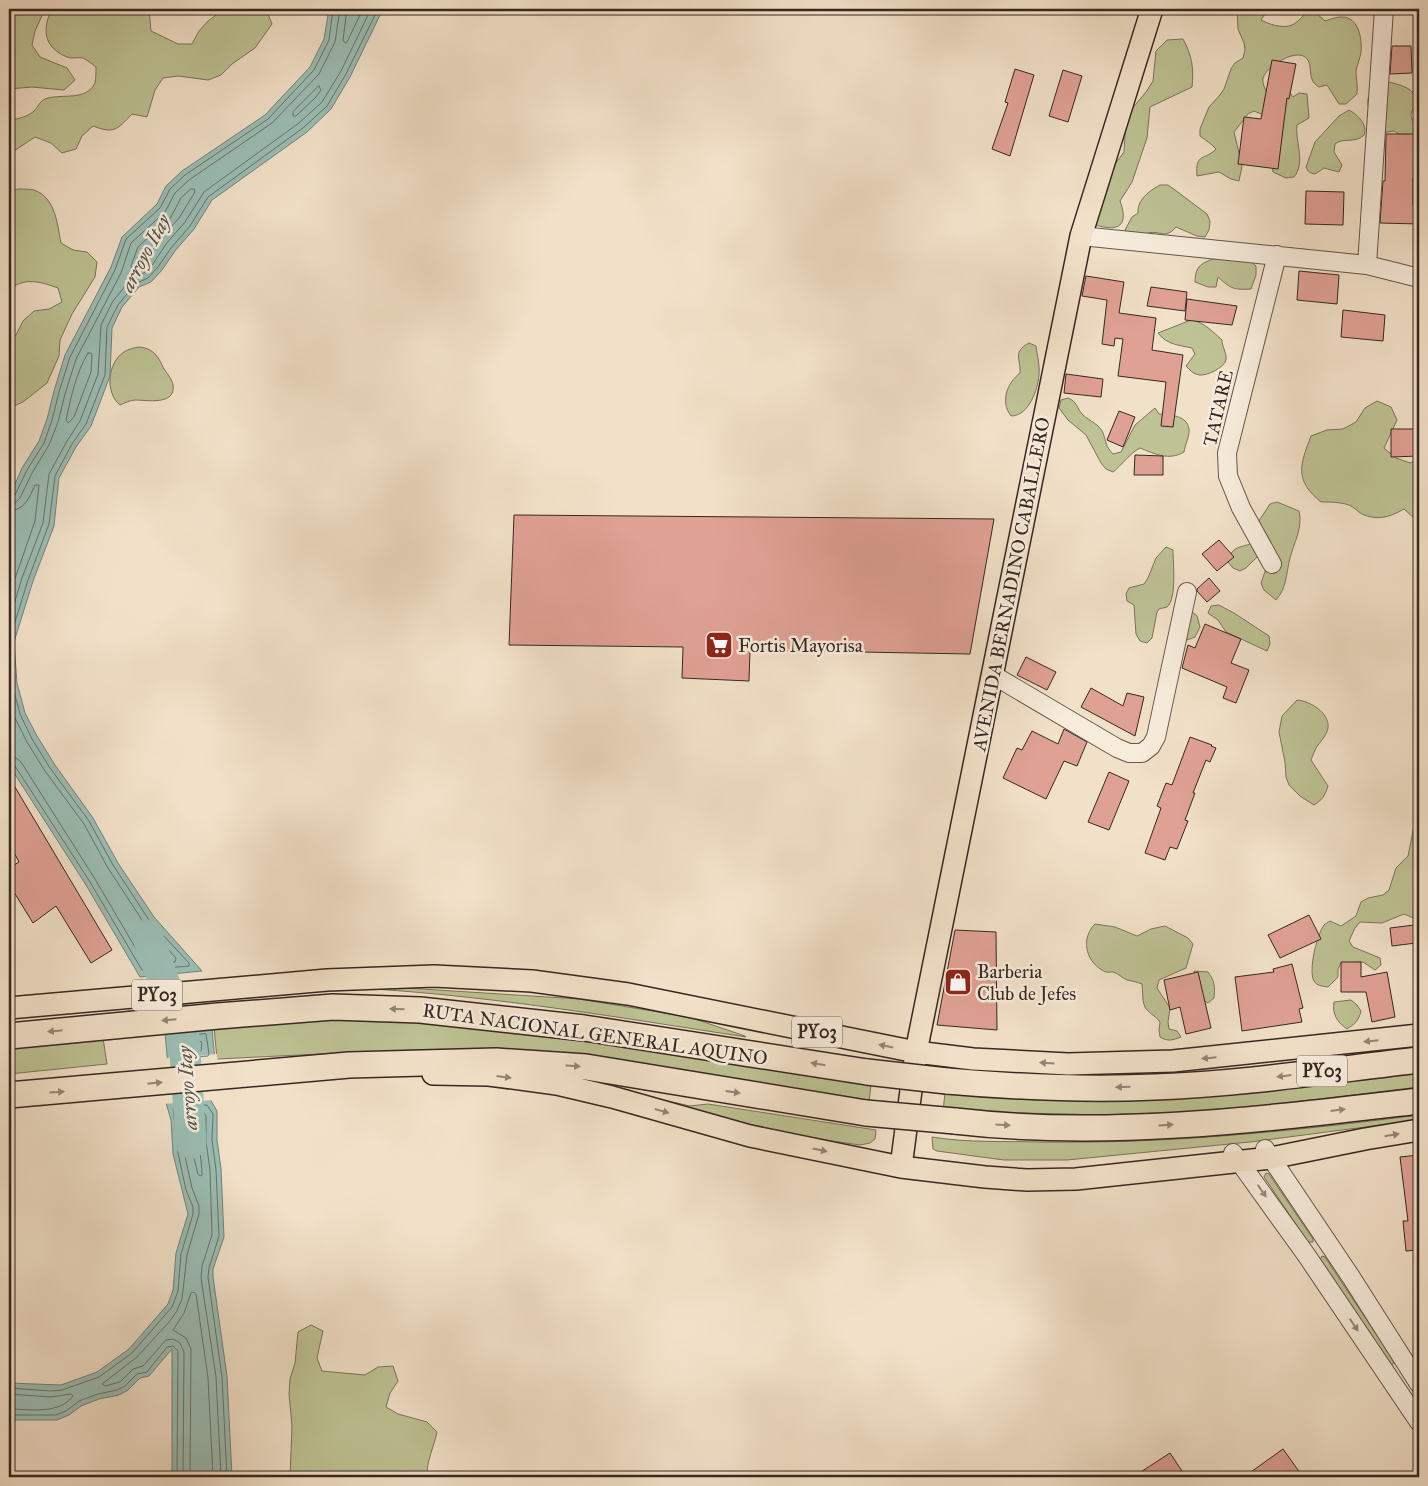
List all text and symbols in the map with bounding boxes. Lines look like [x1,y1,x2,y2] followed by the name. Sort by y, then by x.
[114,209,176,297] water label: arroyo Itay
[1198,367,1238,448] street label: TATARE
[967,415,1055,754] street label: AVENIDA BERNADINO CABALLERO
[704,630,734,660] supermarket icon: Fortis Mayorisa
[738,634,864,657] place label: Fortis Mayorisa
[977,960,1076,1006] place label: Barberia Club de Jefes
[943,967,973,997] shop icon: Barberia Club de Jefes
[132,980,182,1010] road number: PY03
[421,998,769,1070] street label: RUTA NACIONAL GENERAL AQUINO
[389,1005,405,1013] one-way arrow
[161,1016,177,1024] one-way arrow
[792,1016,842,1048] road number: PY03
[46,1027,62,1035] one-way arrow
[1363,1037,1379,1045] one-way arrow
[878,1042,893,1050] one-way arrow
[172,1044,202,1132] water label: arroyo Itay
[1201,1054,1217,1062] one-way arrow
[1297,1056,1347,1086] road number: PY03
[1039,1058,1055,1066] one-way arrow
[810,1060,826,1068] one-way arrow
[565,1063,581,1071] one-way arrow
[1276,1072,1292,1080] one-way arrow
[496,1073,512,1081] one-way arrow
[147,1079,163,1087] one-way arrow
[1115,1083,1131,1091] one-way arrow
[50,1087,66,1095] one-way arrow
[726,1088,742,1096] one-way arrow
[1331,1106,1347,1114] one-way arrow
[655,1107,670,1115] one-way arrow
[995,1121,1011,1129] one-way arrow
[1158,1121,1174,1129] one-way arrow
[1384,1130,1400,1138] one-way arrow
[812,1147,828,1155] one-way arrow
[1257,1185,1267,1198] one-way arrow
[1349,1319,1359,1332] one-way arrow

